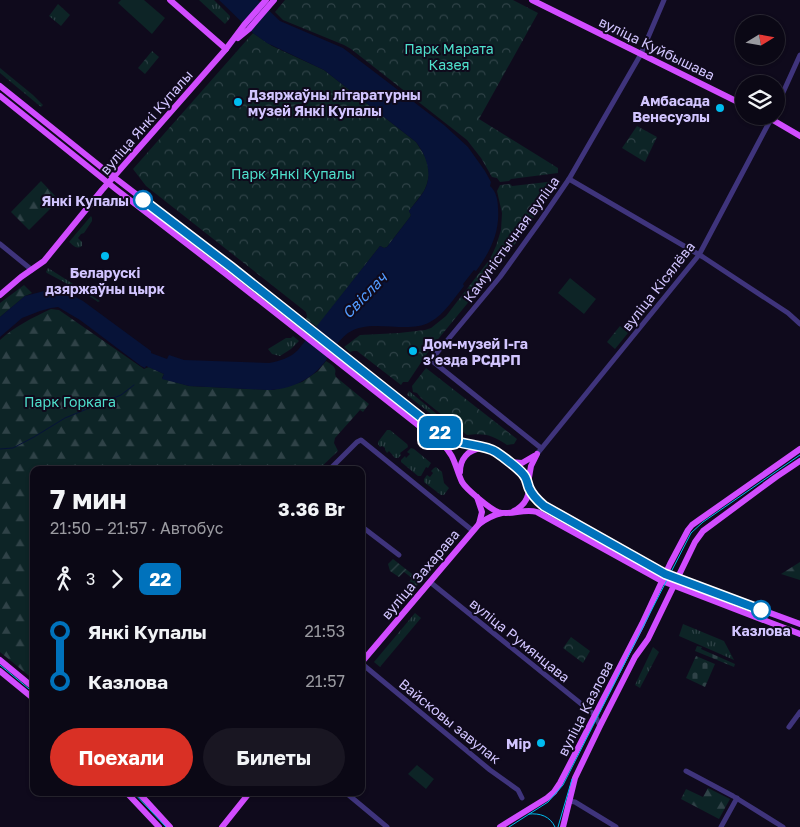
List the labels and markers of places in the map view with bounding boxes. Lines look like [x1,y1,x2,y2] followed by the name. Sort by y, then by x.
[248,86,421,119] place label: Дзяржаўны літаратурны музей Янкі Купалы
[632,92,710,125] place label: Амбасада Венесуэлы
[232,96,244,108] marker: Дзяржаўны літаратурны музей Янкі Купалы
[714,102,726,114] marker: Амбасада Венесуэлы
[133,190,153,210] marker: Янкі Купалы
[41,192,129,209] place label: Янкі Купалы
[99,250,111,262] marker: Беларускі дзяржаўны цырк
[45,264,165,297] place label: Беларускі дзяржаўны цырк
[423,335,528,368] place label: Дом-музей I-га зʼезда РСДРП
[407,345,419,357] marker: Дом-музей I-га зʼезда РСДРП
[751,600,771,620] marker: Казлова
[731,622,791,639] place label: Казлова
[506,735,531,752] place label: Мір
[535,737,547,749] marker: Мір

